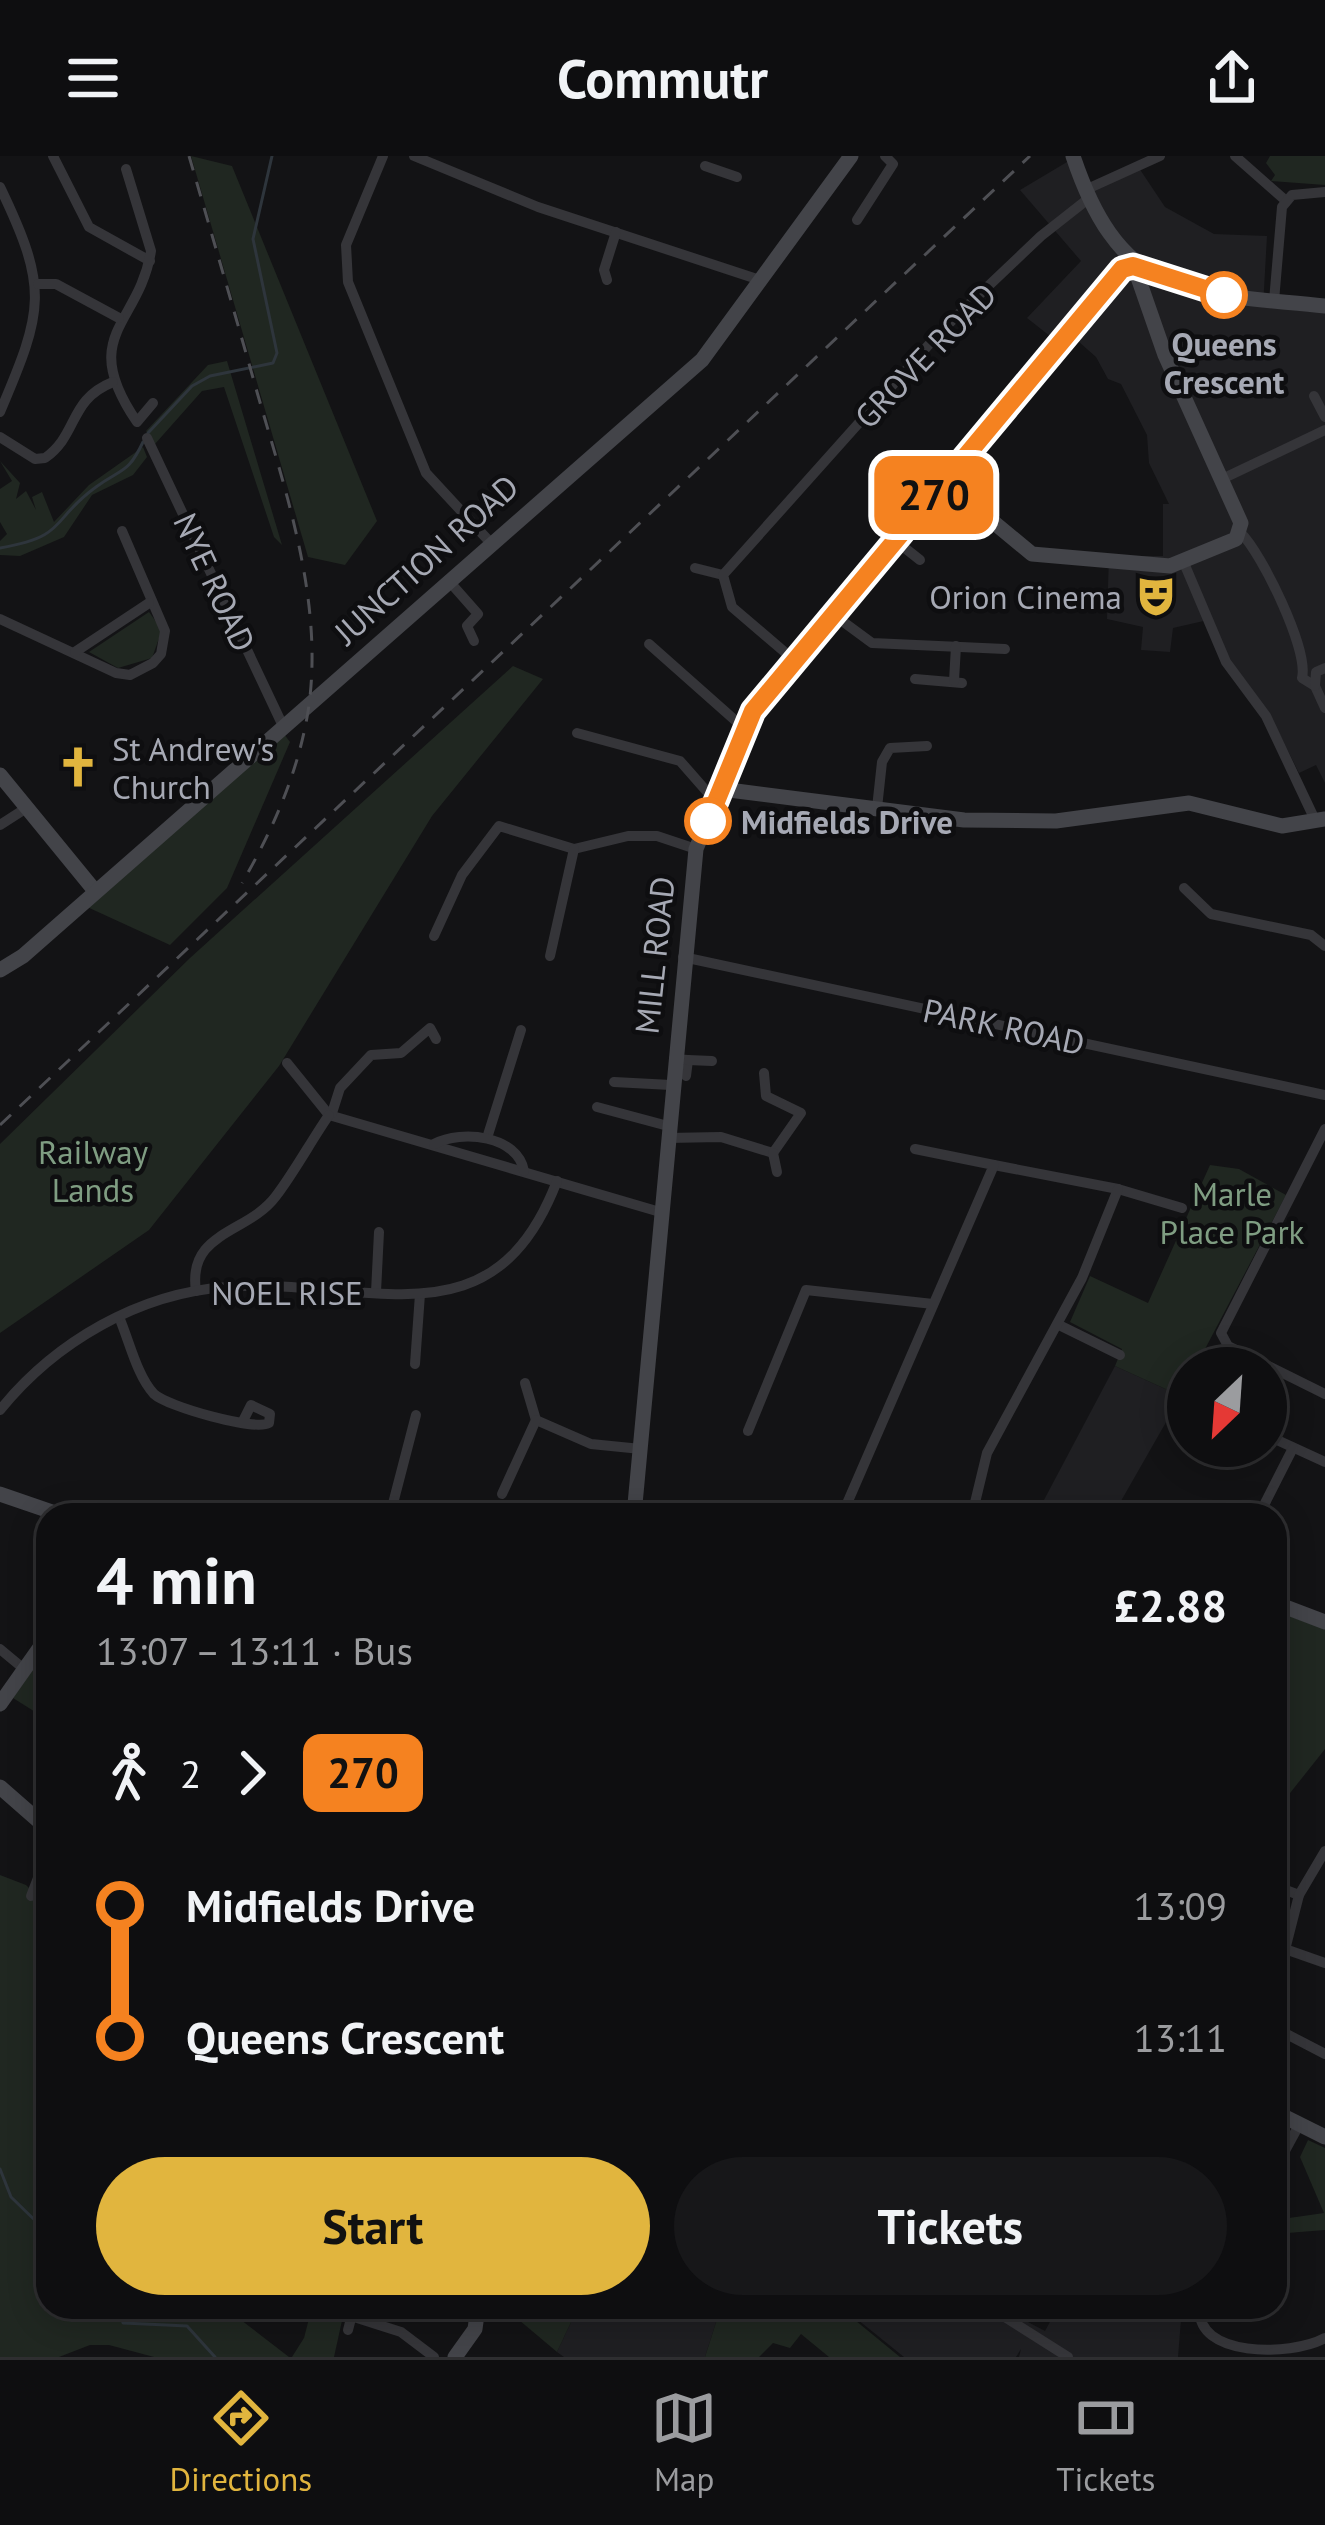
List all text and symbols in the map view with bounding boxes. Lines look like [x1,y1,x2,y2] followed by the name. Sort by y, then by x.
[557,43,768,113] text: Commutr
[60,45,126,111] icon: menu
[1199,45,1265,111] icon: share
[845,273,1005,437] street label: GROVE ROAD
[1202,273,1246,317] marker: Queens Crescent
[1164,322,1285,403] place label: Queens Crescent
[865,456,1003,534] line badge: 270
[323,465,527,654] street label: JUNCTION ROAD
[898,467,970,522] text: 270
[164,506,266,658] street label: NYE ROAD
[1133,573,1179,619] theatre icon: Orion Cinema
[929,575,1122,618] place label: Orion Cinema
[112,727,275,808] place label: St Andrew's Church
[55,744,101,790] church icon: St Andrew's Church
[686,799,730,843] marker: Midfields Drive
[741,800,953,843] place label: Midfields Drive
[624,874,684,1036] street label: MILL ROAD
[919,988,1089,1064] street label: PARK ROAD
[38,1130,149,1211] park label: Railway Lands
[1160,1172,1305,1253] park label: Marle Place Park
[211,1271,363,1314] street label: NOEL RISE
[1167,1347,1287,1467] north arrow
[1167,1347,1287,1467] map controls
[96,1537,257,1622] text: 4 min
[1114,1576,1227,1634] text: £2.88
[96,1625,413,1676] text: 13:07 – 13:11 · Bus
[96,1740,162,1806] icon: walk
[219,1740,285,1806] icon: forward
[327,1745,399,1800] text: 270
[180,1748,201,1799] text: 2
[186,1876,475,1934] text: Midfields Drive
[1133,1880,1227,1931] text: 13:09
[186,2008,504,2066] text: Queens Crescent
[1133,2012,1227,2063] text: 13:11
[96,2157,650,2295] button: Start
[674,2157,1227,2295] button: Tickets
[170,2385,312,2500] tab: Directions
[651,2385,717,2500] tab: Map
[1056,2385,1155,2500] tab: Tickets

